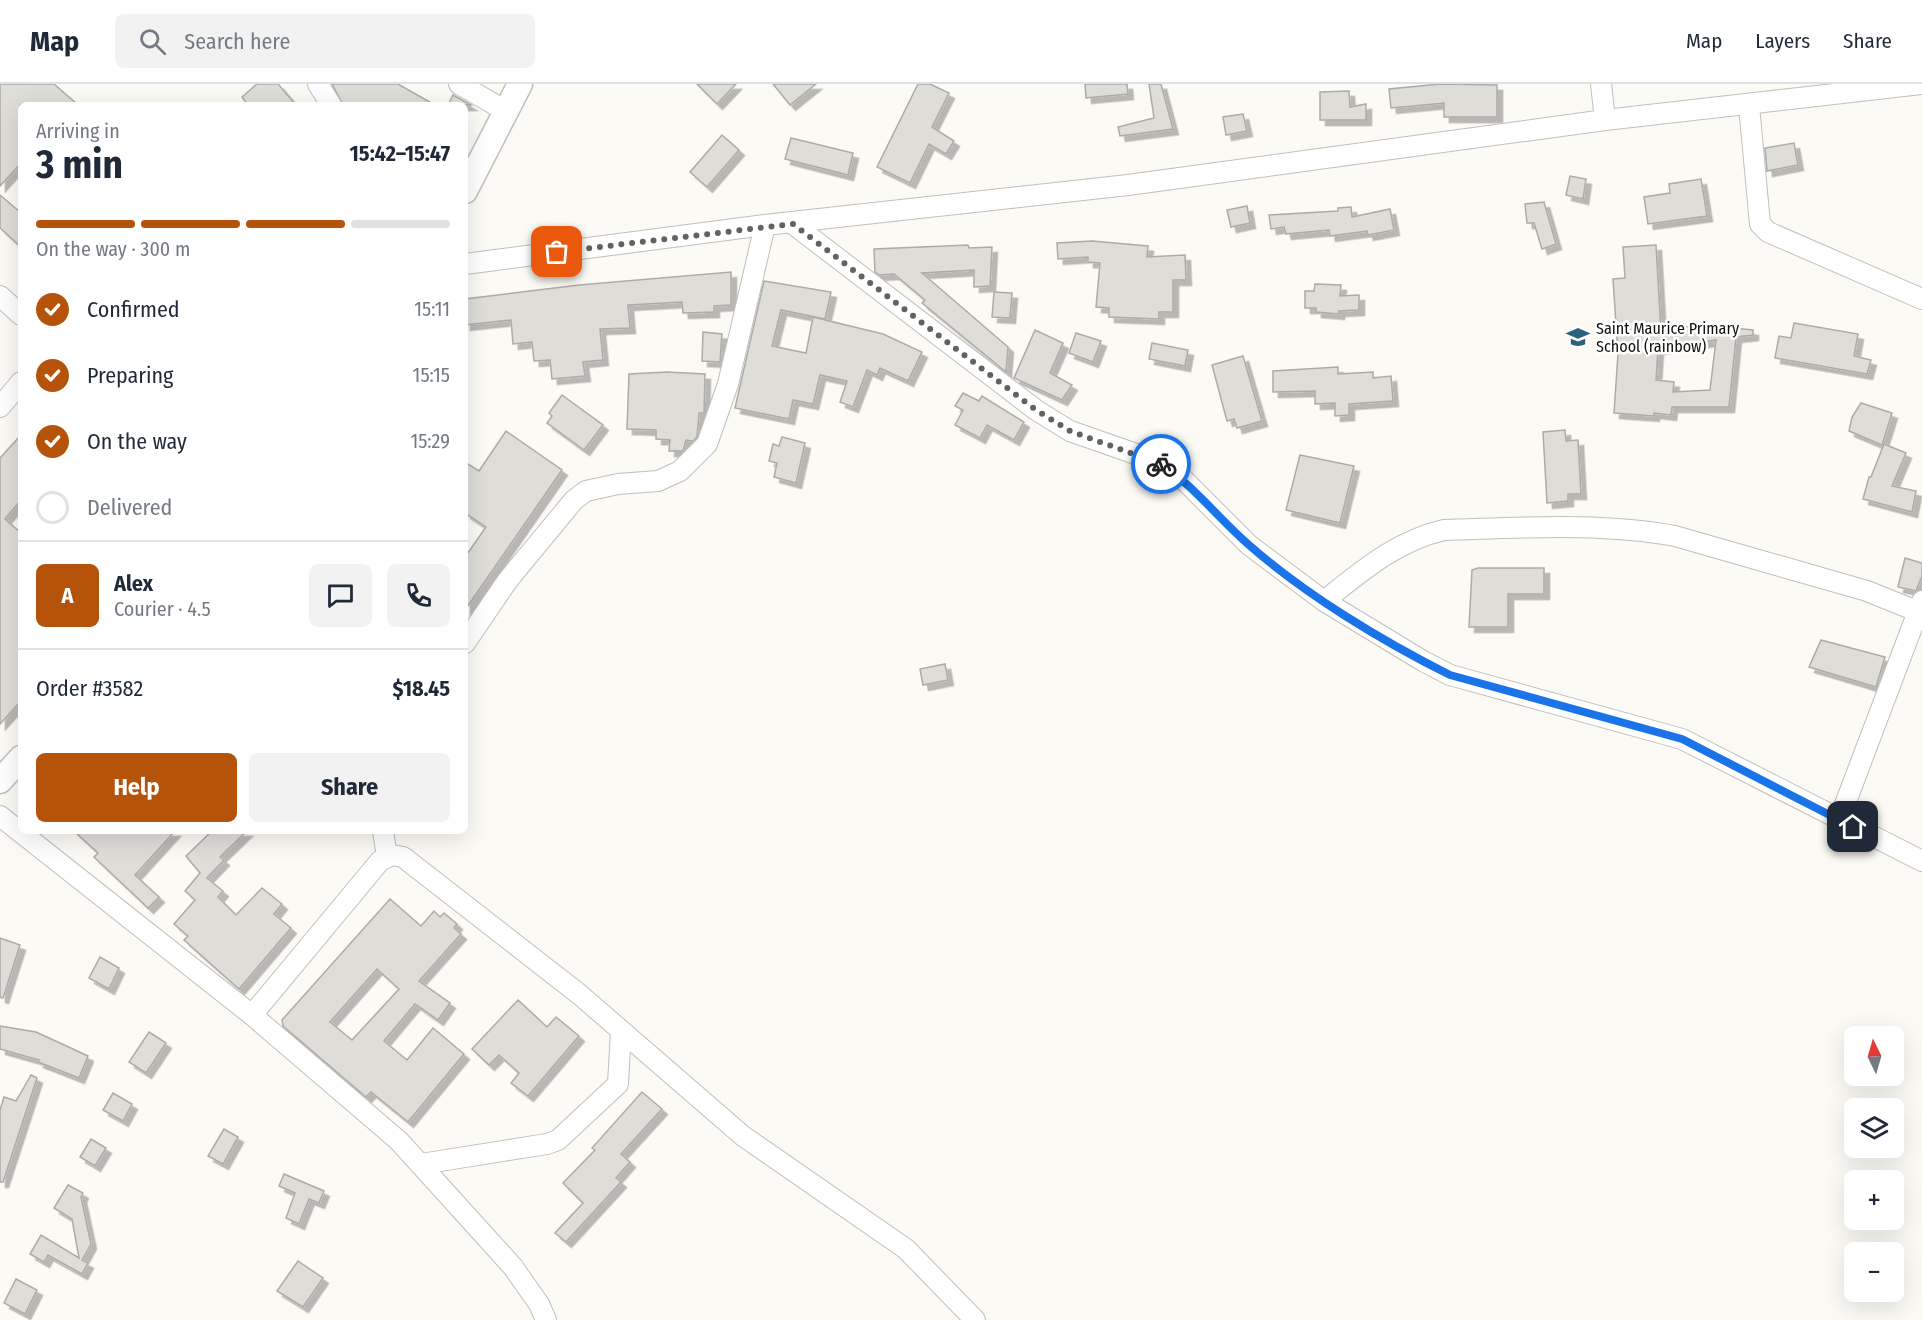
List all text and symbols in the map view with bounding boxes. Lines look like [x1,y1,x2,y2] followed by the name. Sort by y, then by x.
[115,14,535,68] search box
[30,25,79,58] text: Map
[136,25,169,58] icon: search
[184,28,290,55] text: Search here
[1686,28,1722,54] text: Map
[1755,28,1810,54] text: Layers
[1843,28,1892,54] text: Share
[36,119,120,143] text: Arriving in
[350,140,450,167] text: 15:42–15:47
[36,142,123,188] text: 3 min
[531,226,582,277] pin
[540,235,573,268] icon: bag
[36,237,190,261] text: On the way · 300 m
[36,293,69,326] icon: check
[87,296,180,323] text: Confirmed
[414,297,450,321] text: 15:11
[1596,319,1740,356] place label: Saint Maurice Primary School (rainbow)
[1565,324,1591,350] school or university icon: Saint Maurice Primary School (rainbow)
[36,359,69,392] icon: check
[87,362,173,389] text: Preparing
[413,363,450,387] text: 15:15
[36,425,69,458] icon: check
[87,428,187,455] text: On the way
[410,429,450,453] text: 15:29
[1131,434,1191,494] courier
[1145,448,1178,481] icon: bike
[87,494,172,521] text: Delivered
[309,564,372,627] button: chat
[387,564,450,627] button: phone
[114,570,153,597] text: Alex
[62,582,73,609] text: A
[114,597,211,621] text: Courier · 4.5
[36,675,143,702] text: Order #3582
[392,675,450,702] text: $18.45
[36,753,237,822] button: Help
[249,753,450,822] button: Share
[1827,801,1878,852] pin
[1836,810,1869,843] icon: home
[1844,1026,1904,1086] north arrow
[1844,1026,1904,1302] map controls
[1844,1098,1904,1158] button: layers
[1844,1170,1904,1230] button: +
[1844,1242,1904,1302] button: −

